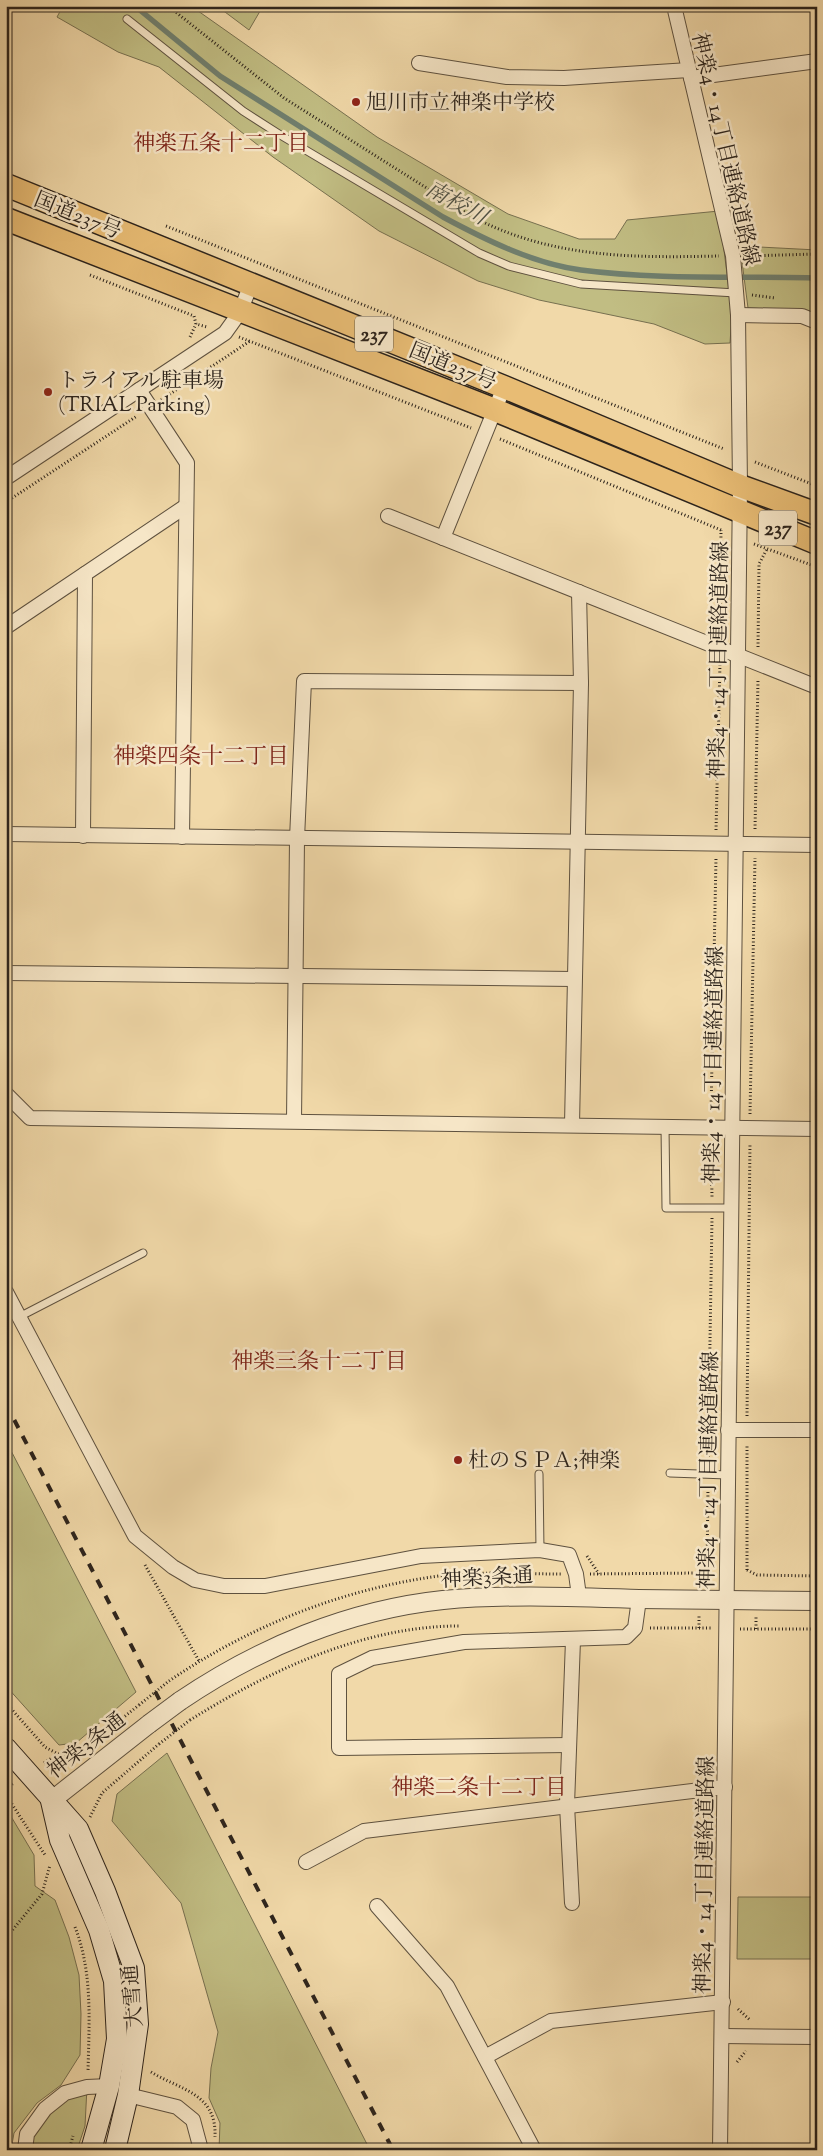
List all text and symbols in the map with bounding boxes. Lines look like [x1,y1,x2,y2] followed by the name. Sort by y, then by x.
[683,30,765,269] street label: 神楽4・14丁目連絡道路線
[366,89,555,119] place label: 旭川市立神楽中学校
[350,96,362,108] marker: 旭川市立神楽中学校
[133,129,309,161] district label: 神楽五条十二丁目
[419,175,494,236] water label: 南校川
[29,186,125,248] street label: 国道237号
[355,316,393,352] road number: 237
[404,337,500,399] street label: 国道237号
[58,367,224,421] place label: トライアル駐車場 (TRIAL Parking)
[42,386,54,398] marker: トライアル駐車場 (TRIAL Parking)
[759,510,797,546] road number: 237
[703,541,737,779] street label: 神楽4・14丁目連絡道路線
[113,742,289,774] district label: 神楽四条十二丁目
[698,946,732,1184] street label: 神楽4・14丁目連絡道路線
[231,1347,407,1379] district label: 神楽三条十二丁目
[693,1351,727,1589] street label: 神楽4・14丁目連絡道路線
[468,1447,621,1477] place label: 杜のＳＰＡ;神楽
[452,1454,464,1466] marker: 杜のＳＰＡ;神楽
[440,1562,534,1596] street label: 神楽3条通
[42,1706,133,1787] street label: 神楽3条通
[689,1756,723,1994] street label: 神楽4・14丁目連絡道路線
[391,1773,567,1805] district label: 神楽二条十二丁目
[116,1963,152,2029] street label: 大雪通

